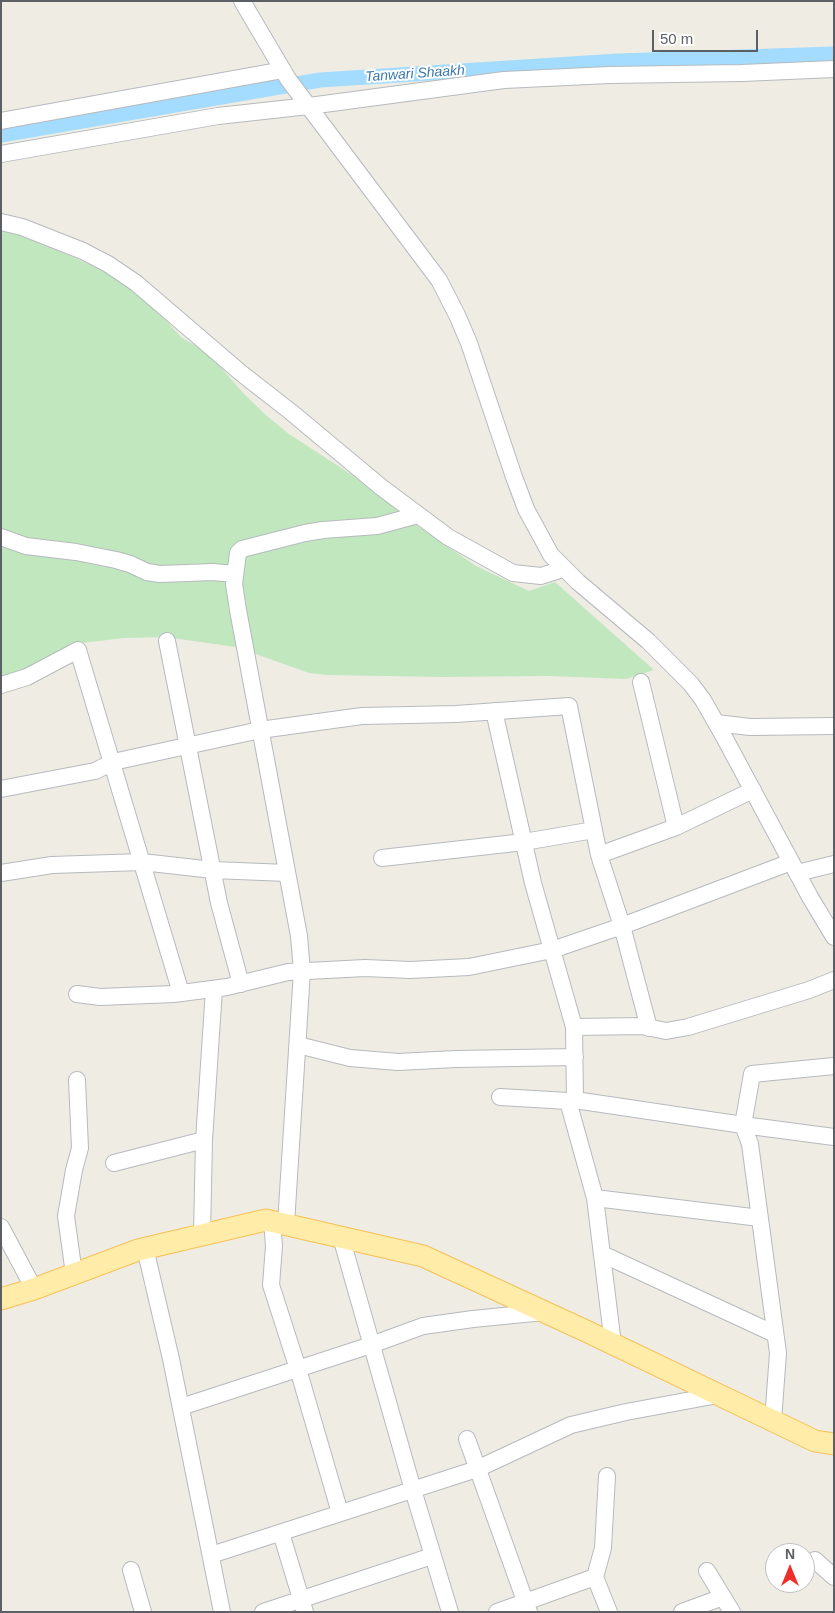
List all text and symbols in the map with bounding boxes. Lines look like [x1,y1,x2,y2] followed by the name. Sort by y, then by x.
[655,20,761,52] scale bar
[660,30,693,47] text: 50 m
[365,62,465,86] water label: Tanwari Shaakh
[765,1543,815,1593] north arrow
[785,1546,795,1562] text: N

